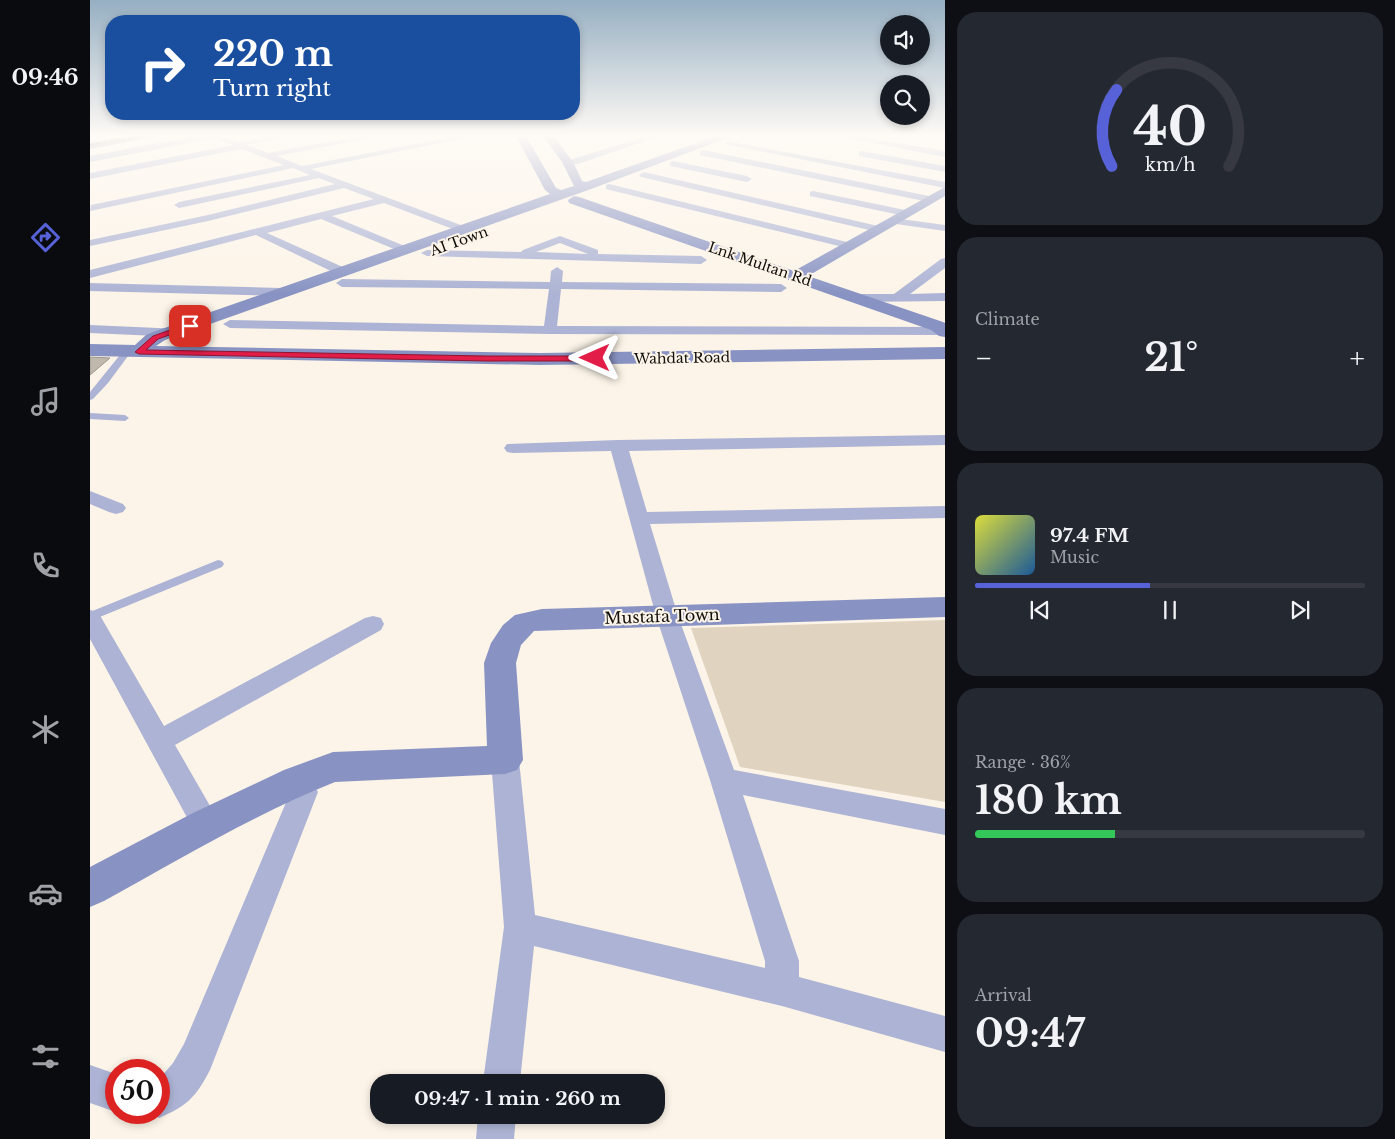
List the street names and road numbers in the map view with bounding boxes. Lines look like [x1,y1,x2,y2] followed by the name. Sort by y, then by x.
[427,222,491,260] street label: AI Town
[706,238,815,290] street label: Lnk Multan Rd
[633,348,731,368] street label: Wahdat Road
[604,604,720,628] street label: Mustafa Town

